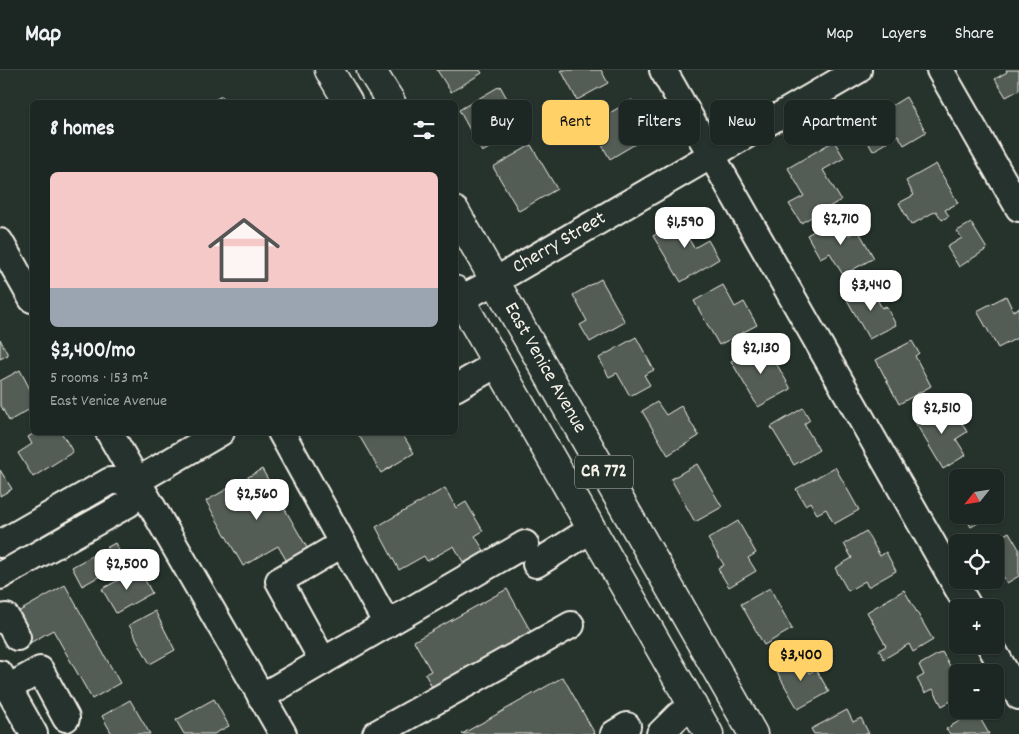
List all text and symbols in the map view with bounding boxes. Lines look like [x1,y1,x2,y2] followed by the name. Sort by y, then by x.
[25,18,61,52] text: Map
[826,22,853,47] text: Map
[881,22,927,47] text: Layers
[955,22,994,47] text: Share
[472,100,532,145] chip: Buy
[542,100,609,145] chip: Rent
[619,100,700,145] chip: Filters
[710,100,774,145] chip: New
[784,100,895,145] chip: Apartment
[50,115,115,145] text: 8 homes
[410,116,438,144] icon: filters
[800,204,882,246] pin: $2,710
[199,205,289,295] icon: home
[508,205,612,282] street label: Cherry Street
[644,206,726,249] pin: $1,590
[823,208,859,231] text: $2,710
[666,211,704,234] text: $1,590
[830,270,912,312] pin: $3,440
[851,274,891,297] text: $3,440
[496,298,593,439] street label: East Venice Avenue
[720,332,802,375] pin: $2,130
[50,337,135,367] text: $3,400/mo
[742,337,780,360] text: $2,130
[50,367,148,390] text: 5 rooms · 153 m²
[50,390,167,413] text: East Venice Avenue
[901,392,983,435] pin: $2,510
[923,397,961,420] text: $2,510
[575,456,633,488] road number: CR 772
[949,469,1004,524] north arrow
[949,469,1004,719] map controls
[216,478,298,521] pin: $2,560
[236,483,278,506] text: $2,560
[949,534,1004,589] button: locate
[86,548,168,591] pin: $2,500
[106,553,149,576] text: $2,500
[949,599,1004,654] button: +
[760,640,842,682] pin: $3,400
[780,644,822,667] text: $3,400
[949,664,1004,719] button: −

